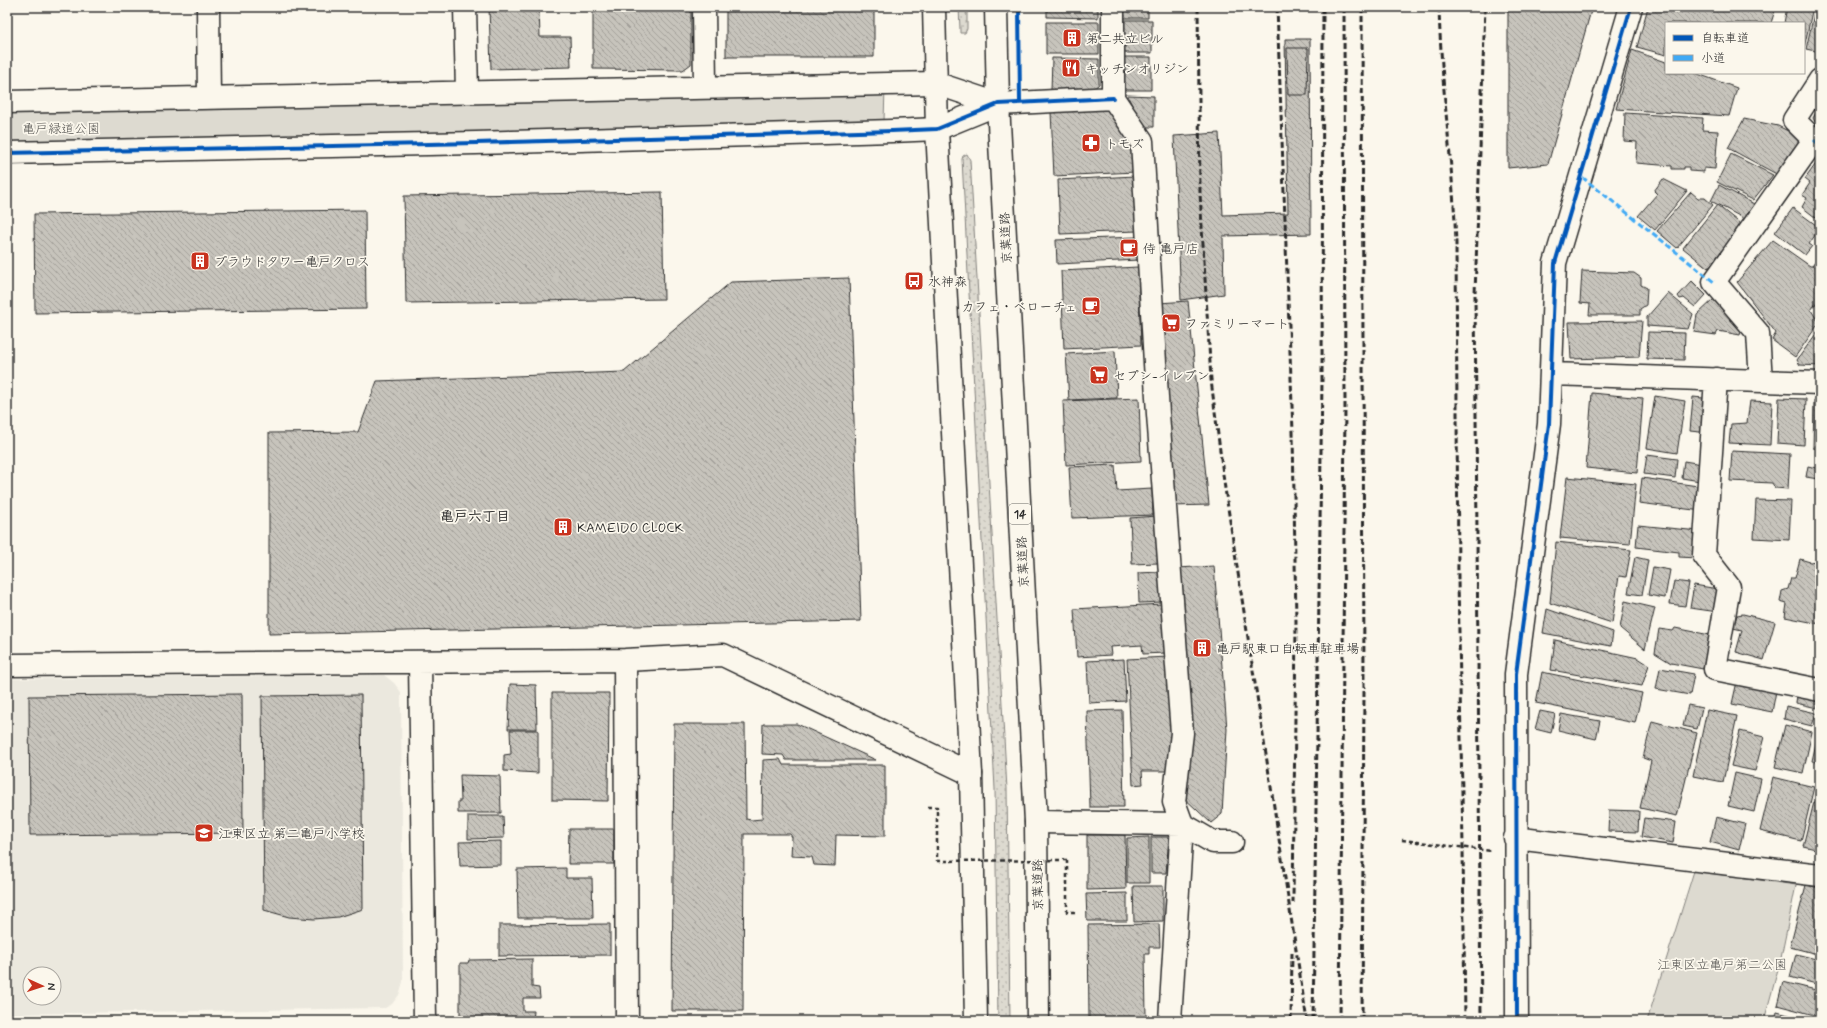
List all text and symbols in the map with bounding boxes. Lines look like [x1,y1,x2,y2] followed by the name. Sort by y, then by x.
[1665,22,1805,74] legend
[1061,27,1083,49] building icon: 第二共立ビル
[1086,31,1164,48] place label: 第二共立ビル
[1701,31,1749,47] text: 自転車道
[1701,51,1725,67] text: 小道
[1060,57,1082,79] restaurant icon: キッチンオリジン
[1085,61,1189,78] place label: キッチンオリジン
[22,121,100,138] park label: 亀戸緑道公園
[1080,132,1102,154] pharmacy icon: トモズ
[1105,136,1144,153] place label: トモズ
[997,212,1016,264] street label: 京葉道路
[1118,237,1140,259] cafe icon: 侍 亀戸店
[1143,241,1199,258] place label: 侍 亀戸店
[189,250,211,272] building icon: プラウドタワー亀戸クロス
[214,254,370,271] place label: プラウドタワー亀戸クロス
[903,270,925,292] bus stop icon: 水神森
[928,274,967,291] place label: 水神森
[1080,295,1102,317] cafe icon: カフェ・ベローチェ
[961,299,1077,316] place label: カフェ・ベローチェ
[1160,312,1182,334] supermarket icon: ファミリーマート
[1185,316,1289,333] place label: ファミリーマート
[1088,364,1110,386] supermarket icon: セブン-イレブン
[1113,368,1210,385] place label: セブン-イレブン
[1009,504,1031,524] road number: 14
[440,508,510,526] district label: 亀戸六丁目
[552,516,574,538] building icon: KAMEIDO CLOCK
[577,520,685,537] place label: KAMEIDO CLOCK
[1014,536,1033,588] street label: 京葉道路
[1191,637,1213,659] building icon: 亀戸駅東口自転車駐車場
[1216,641,1359,658] place label: 亀戸駅東口自転車駐車場
[193,822,215,844] school or university icon: 江東区立 第二亀戸小学校
[218,826,365,843] place label: 江東区立 第二亀戸小学校
[1030,859,1047,911] street label: 京葉道路
[1657,957,1787,974] park label: 江東区立亀戸第二公園
[22,966,62,1006] north arrow
[44,982,58,990] text: N

